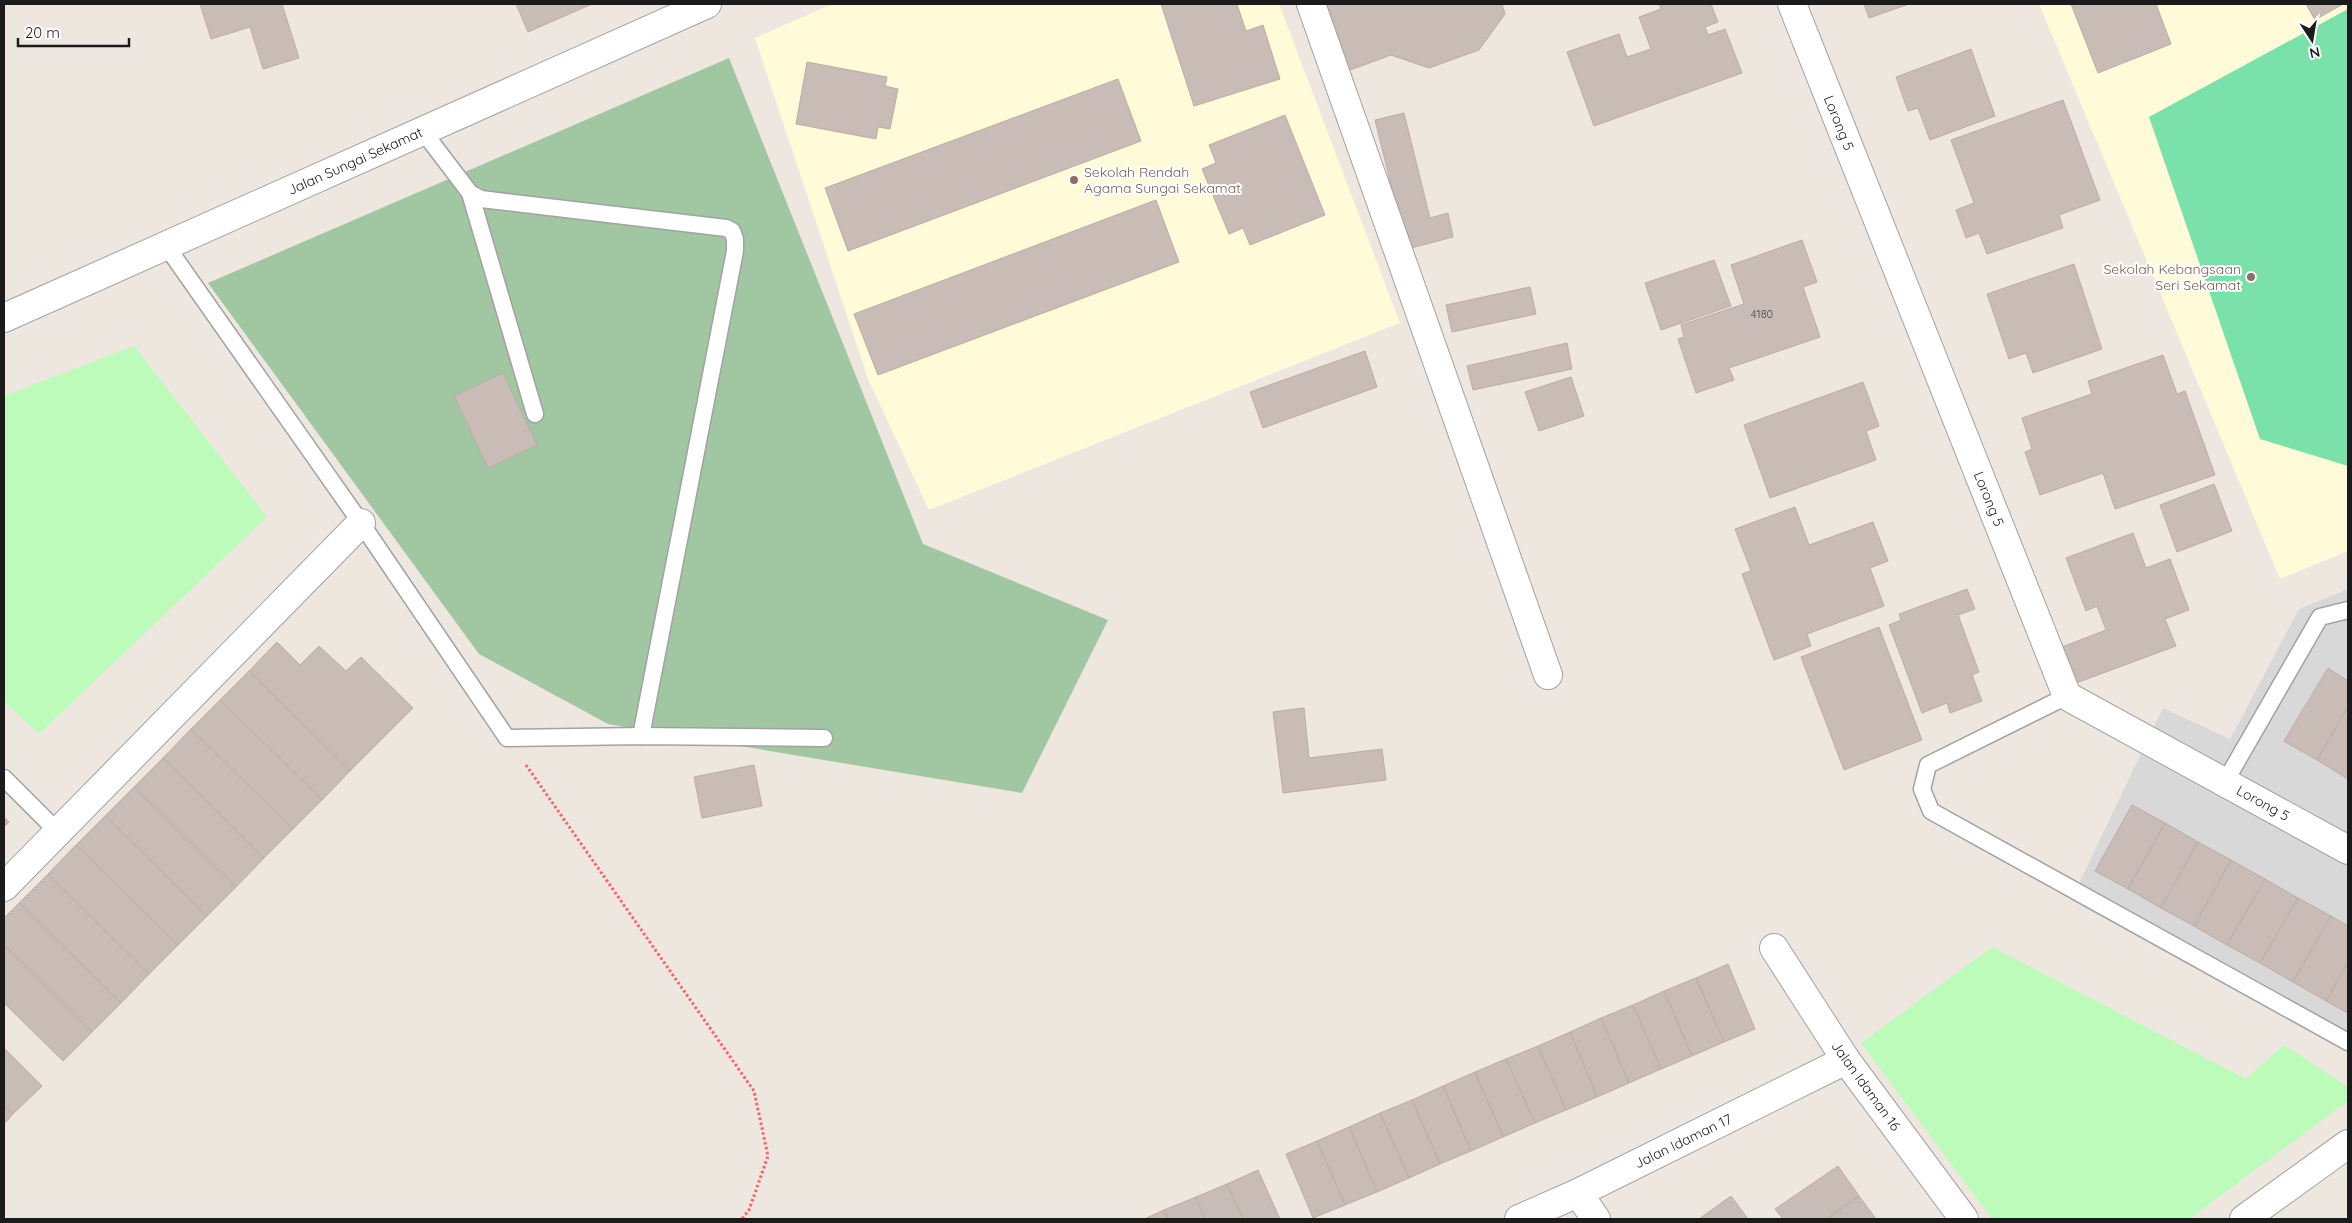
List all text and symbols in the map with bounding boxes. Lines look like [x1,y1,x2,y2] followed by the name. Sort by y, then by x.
[18,15,129,47] scale bar
[2287,15,2337,65] north arrow
[25,23,60,42] text: 20 m
[2308,43,2322,63] text: N
[1820,93,1858,153] street label: Lorong 5
[285,123,425,199] street label: Jalan Sungai Sekamat
[1084,163,1241,197] place label: Sekolah Rendah Agama Sungai Sekamat
[1068,174,1080,186] marker: Sekolah Rendah Agama Sungai Sekamat
[2104,260,2241,294] place label: Sekolah Kebangsaan Seri Sekamat
[2245,271,2257,283] marker: Sekolah Kebangsaan Seri Sekamat
[1751,307,1773,321] house number: 4180
[1970,469,2008,529] street label: Lorong 5
[2233,781,2293,825] street label: Lorong 5
[1827,1038,1905,1135] street label: Jalan Idaman 16
[1631,1110,1735,1172] street label: Jalan Idaman 17

